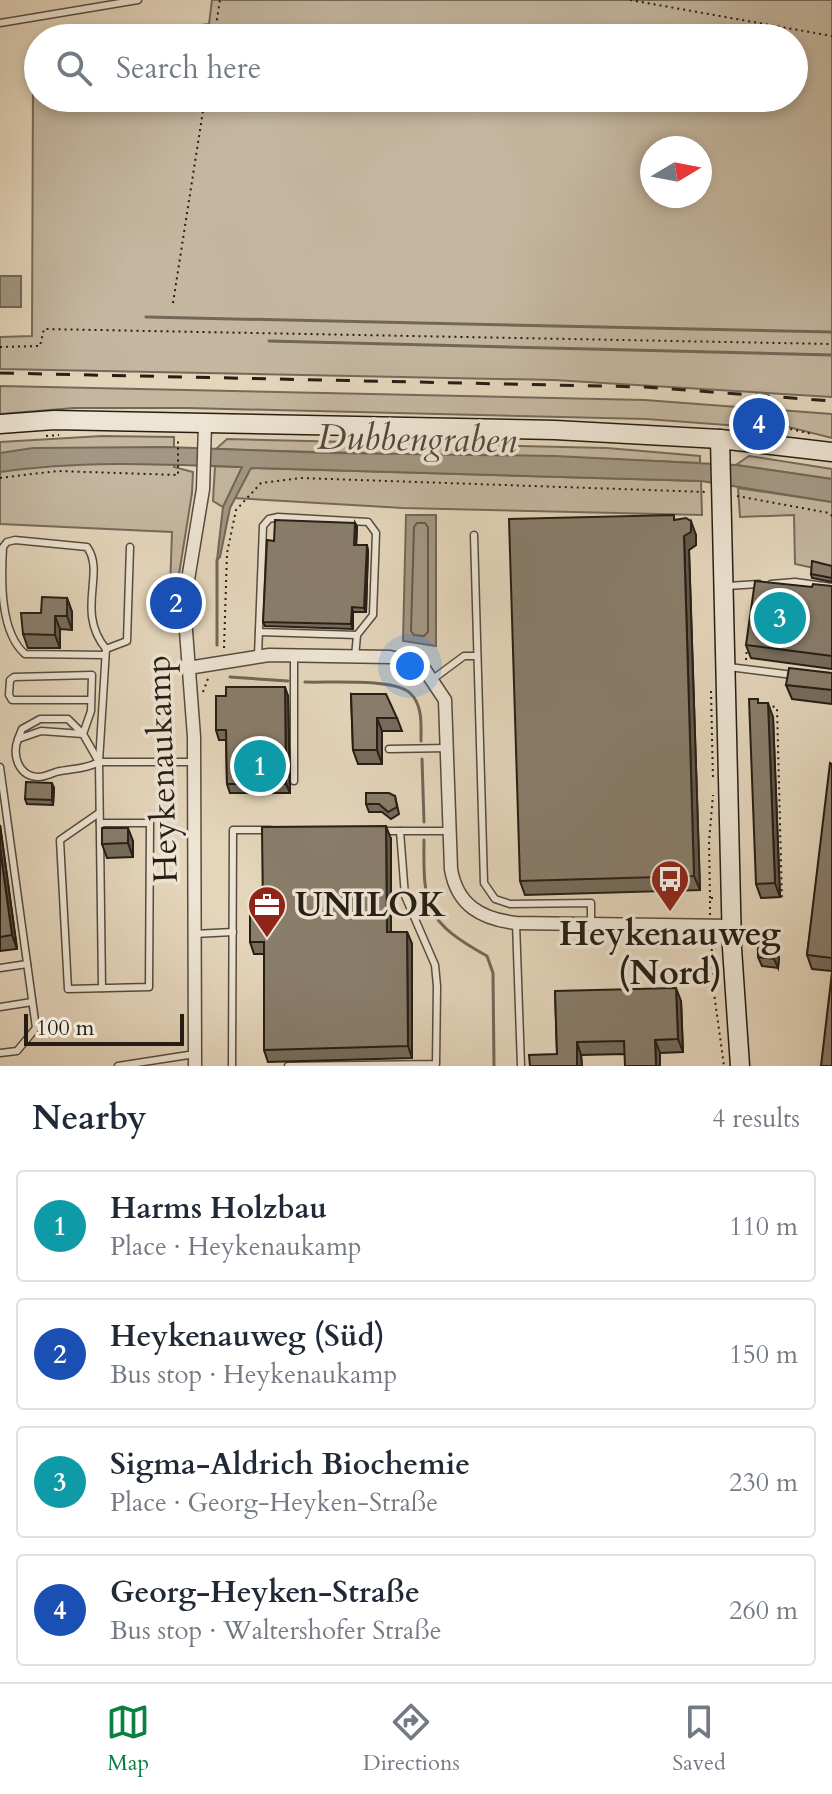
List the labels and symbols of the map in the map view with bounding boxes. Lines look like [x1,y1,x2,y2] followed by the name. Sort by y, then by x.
[640,136,712,208] north arrow
[733,394,785,454] pin: 4
[317,413,518,465] water label: Dubbengraben
[150,573,202,633] pin: 2
[754,588,806,648] pin: 3
[390,646,430,686] your location
[135,654,189,884] street label: Heykenaukamp
[234,736,286,796] pin: 1
[649,858,691,913] bus stop icon: Heykenauweg (Nord)
[295,882,446,928] place label: UNILOK
[246,884,288,939] office icon: UNILOK
[559,911,782,996] place label: Heykenauweg (Nord)
[24,1010,184,1046] scale bar

